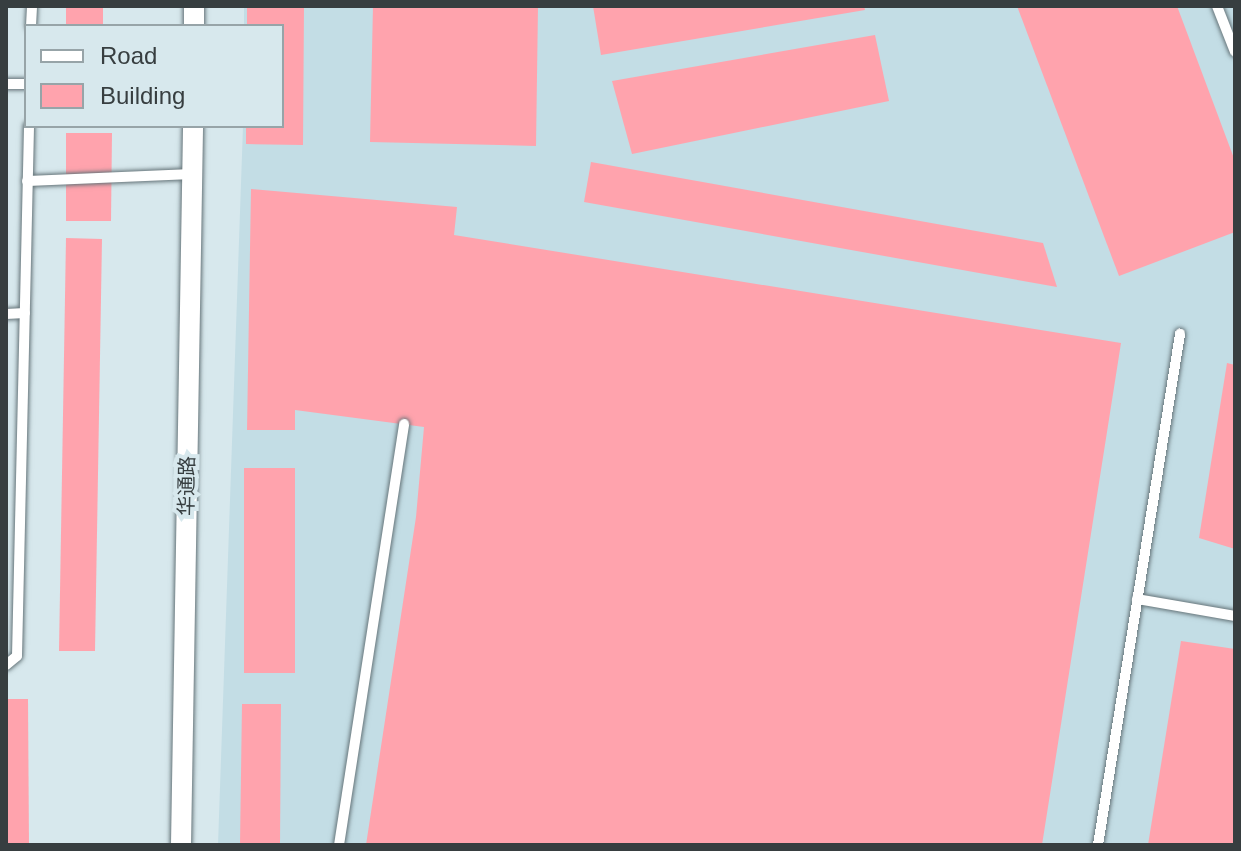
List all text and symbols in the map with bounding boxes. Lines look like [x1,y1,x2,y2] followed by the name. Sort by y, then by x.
[24,24,284,128] legend
[100,42,157,69] text: Road
[100,82,185,109] text: Building
[174,456,200,516] street label: 华通路

